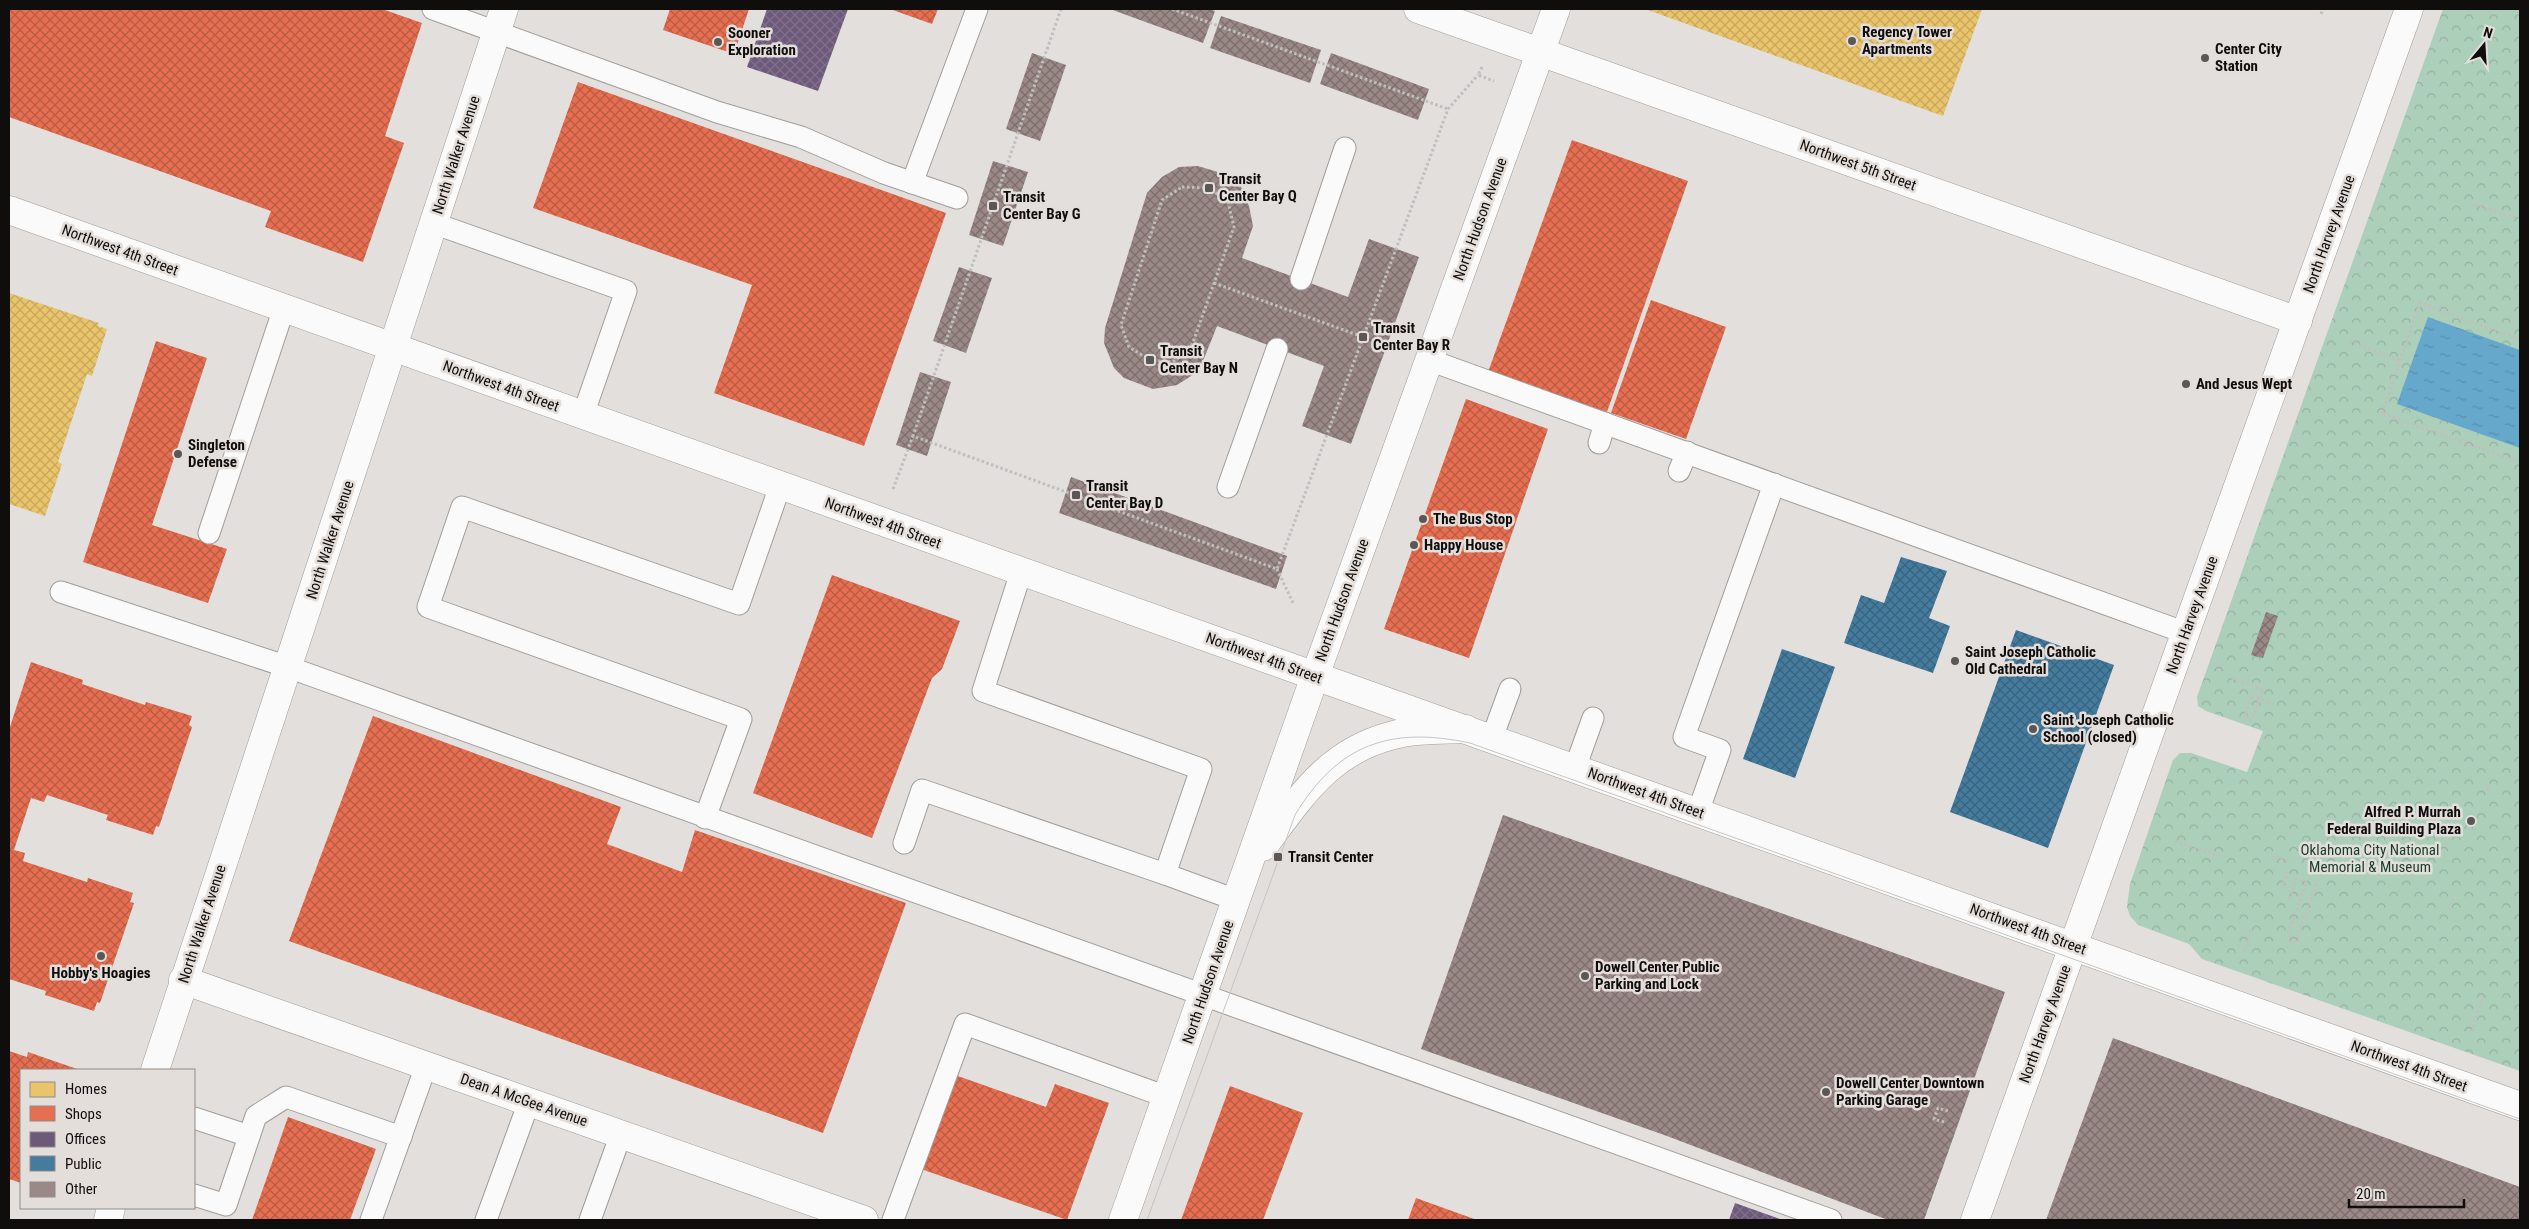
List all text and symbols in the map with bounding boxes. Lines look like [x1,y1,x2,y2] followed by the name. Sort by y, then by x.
[2459,20,2509,70] north arrow
[1862,23,1952,58] place label: Regency Tower Apartments
[728,24,796,59] place label: Sooner Exploration
[2481,24,2495,42] text: N
[1846,35,1858,47] marker: Regency Tower Apartments
[712,36,724,48] marker: Sooner Exploration
[2215,40,2282,75] place label: Center City Station
[2199,52,2211,64] marker: Center City Station
[428,93,484,217] street label: North Walker Avenue
[1797,136,1919,194] street label: Northwest 5th Street
[1449,155,1511,283] street label: North Hudson Avenue
[1219,170,1297,205] place label: Transit Center Bay Q
[2299,173,2359,295] street label: North Harvey Avenue
[1203,182,1215,194] marker: Transit Center Bay Q
[1003,188,1081,223] place label: Transit Center Bay G
[987,200,999,212] marker: Transit Center Bay G
[59,221,181,279] street label: Northwest 4th Street
[1373,319,1450,354] place label: Transit Center Bay R
[1357,331,1369,343] marker: Transit Center Bay R
[1160,342,1238,377] place label: Transit Center Bay N
[1144,354,1156,366] marker: Transit Center Bay N
[440,357,562,415] street label: Northwest 4th Street
[2196,375,2292,393] place label: And Jesus Wept
[2180,378,2192,390] marker: And Jesus Wept
[188,436,245,471] place label: Singleton Defense
[172,448,184,460] marker: Singleton Defense
[1086,477,1163,512] place label: Transit Center Bay D
[302,478,358,602] street label: North Walker Avenue
[1070,489,1082,501] marker: Transit Center Bay D
[822,494,944,552] street label: Northwest 4th Street
[1433,510,1513,528] place label: The Bus Stop
[1417,513,1429,525] marker: The Bus Stop
[1311,536,1373,664] street label: North Hudson Avenue
[1424,536,1503,554] place label: Happy House
[1408,539,1420,551] marker: Happy House
[2162,554,2222,676] street label: North Harvey Avenue
[1203,629,1325,687] street label: Northwest 4th Street
[1965,643,2096,678] place label: Saint Joseph Catholic Old Cathedral
[1949,655,1961,667] marker: Saint Joseph Catholic Old Cathedral
[2043,711,2174,746] place label: Saint Joseph Catholic School (closed)
[2027,723,2039,735] marker: Saint Joseph Catholic School (closed)
[1585,764,1707,822] street label: Northwest 4th Street
[2327,803,2461,838] place label: Alfred P. Murrah Federal Building Plaza
[2465,815,2477,827] marker: Alfred P. Murrah Federal Building Plaza
[2301,841,2439,876] park label: Oklahoma City National Memorial & Museum
[1288,848,1373,866] place label: Transit Center
[1272,851,1284,863] marker: Transit Center
[174,862,230,986] street label: North Walker Avenue
[1967,900,2089,958] street label: Northwest 4th Street
[1178,918,1238,1046] street label: North Hudson Avenue
[95,950,107,962] marker: Hobby's Hoagies
[1595,958,1720,993] place label: Dowell Center Public Parking and Lock
[2015,963,2075,1085] street label: North Harvey Avenue
[51,964,151,982] place label: Hobby's Hoagies
[1579,970,1591,982] marker: Dowell Center Public Parking and Lock
[2348,1037,2470,1095] street label: Northwest 4th Street
[20,1069,195,1209] legend
[458,1070,590,1130] street label: Dean A McGee Avenue
[1836,1074,1985,1109] place label: Dowell Center Downtown Parking Garage
[65,1080,107,1098] text: Homes
[1820,1086,1832,1098] marker: Dowell Center Downtown Parking Garage
[65,1105,102,1123] text: Shops
[65,1130,106,1148] text: Offices
[65,1155,102,1173] text: Public
[2349,1176,2464,1208] scale bar
[65,1180,98,1198] text: Other
[2356,1185,2386,1203] text: 20 m

